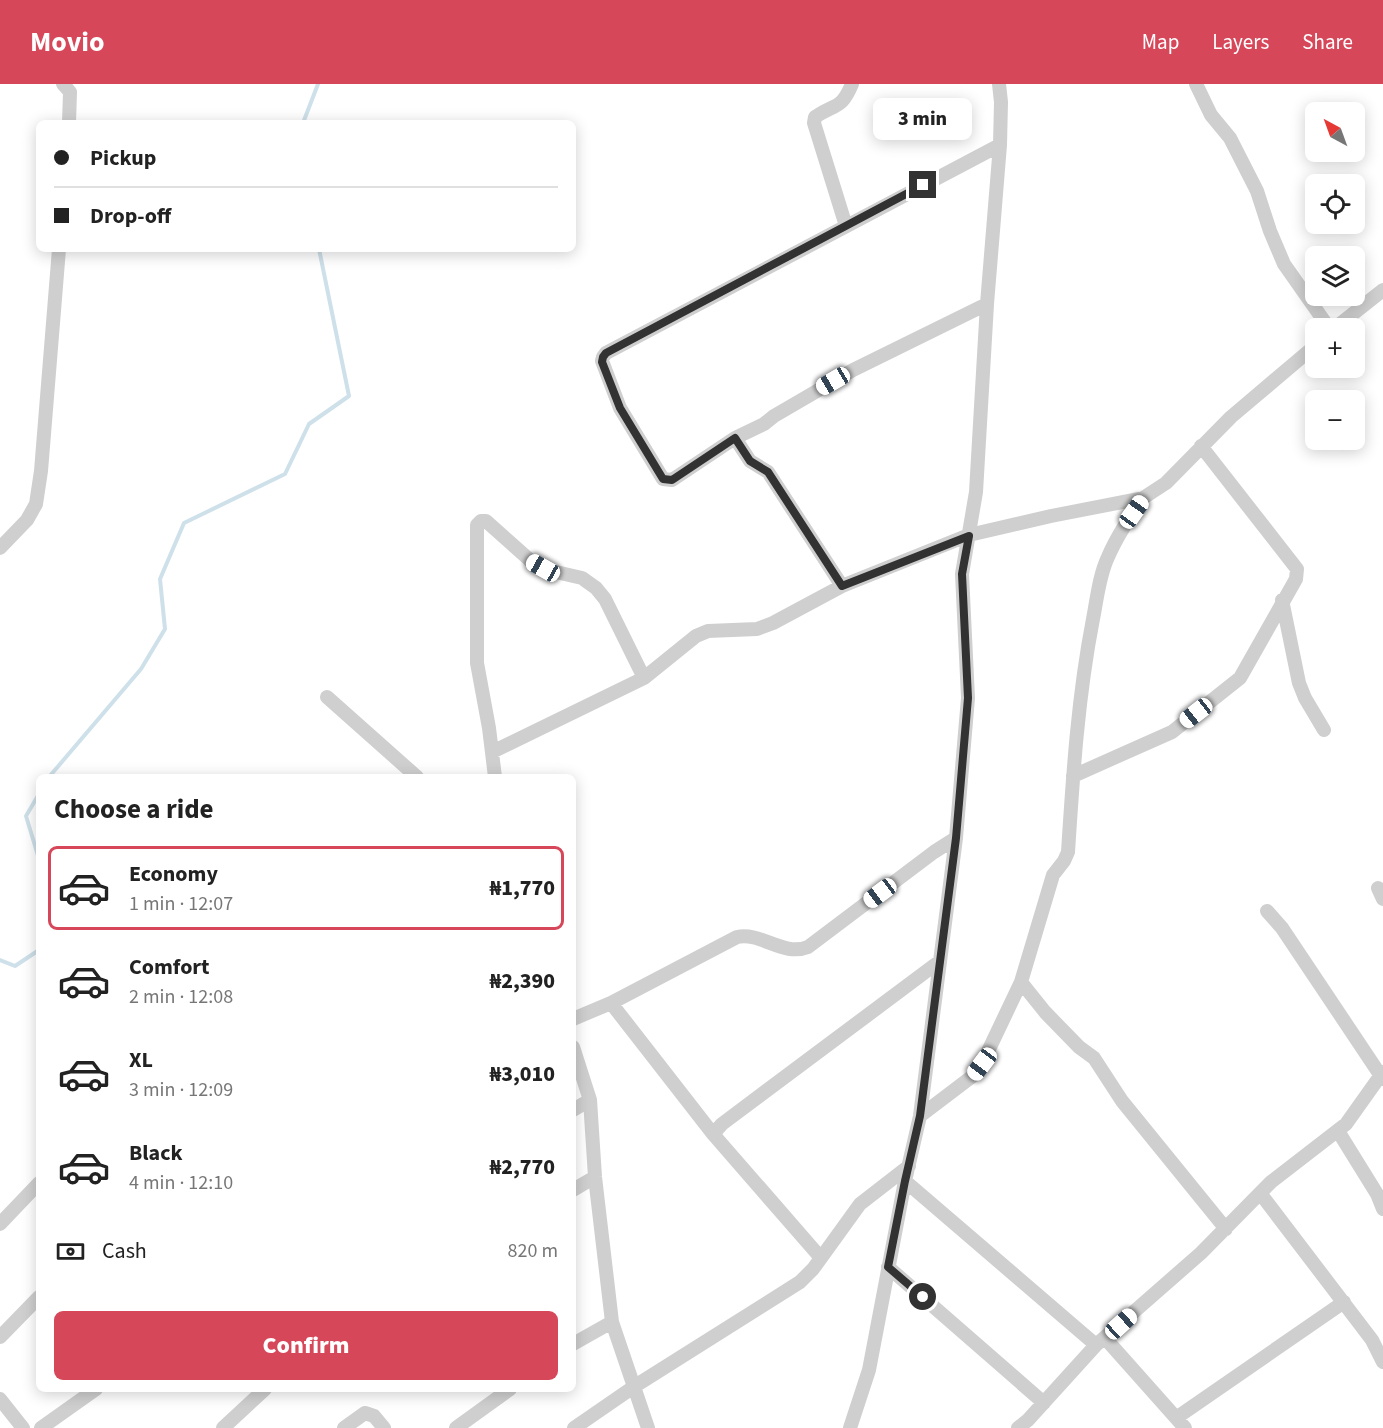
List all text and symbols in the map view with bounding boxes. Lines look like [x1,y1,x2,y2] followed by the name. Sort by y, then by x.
[30,22,105,62] text: Movio
[1142,27,1179,57] text: Map
[1212,27,1269,57] text: Layers
[1302,27,1353,57] text: Share
[874,98,972,140] callout: 3 min
[1305,102,1365,162] north arrow
[1305,102,1365,450] map controls
[898,105,947,133] text: 3 min
[90,142,156,174] text: Pickup
[909,171,936,198] route end
[1305,174,1365,234] button: locate
[90,200,171,232] text: Drop-off
[1305,246,1365,306] button: layers
[1305,318,1365,378] button: +
[813,364,853,398] car
[1305,390,1365,450] button: −
[1116,492,1152,532] car
[523,551,563,585] car
[1176,695,1216,731] car
[54,790,214,829] text: Choose a ride
[129,858,218,890] text: Economy
[57,861,111,915] icon: car
[489,872,555,904] text: ₦1,770
[860,875,900,911] car
[129,890,233,918] text: 1 min · 12:07
[129,951,210,983] text: Comfort
[57,954,111,1008] icon: car
[489,965,555,997] text: ₦2,390
[129,983,233,1011] text: 2 min · 12:08
[129,1044,153,1076] text: XL
[964,1044,1000,1084] car
[57,1047,111,1101] icon: car
[489,1058,555,1090] text: ₦3,010
[129,1076,233,1104] text: 3 min · 12:09
[129,1137,183,1169] text: Black
[57,1140,111,1194] icon: car
[489,1151,555,1183] text: ₦2,770
[129,1169,233,1197] text: 4 min · 12:10
[54,1235,87,1268] icon: cash
[102,1235,147,1267] text: Cash
[508,1237,558,1265] text: 820 m
[909,1283,936,1310] route start
[1102,1305,1140,1343] car
[54,1311,558,1380] button: Confirm

